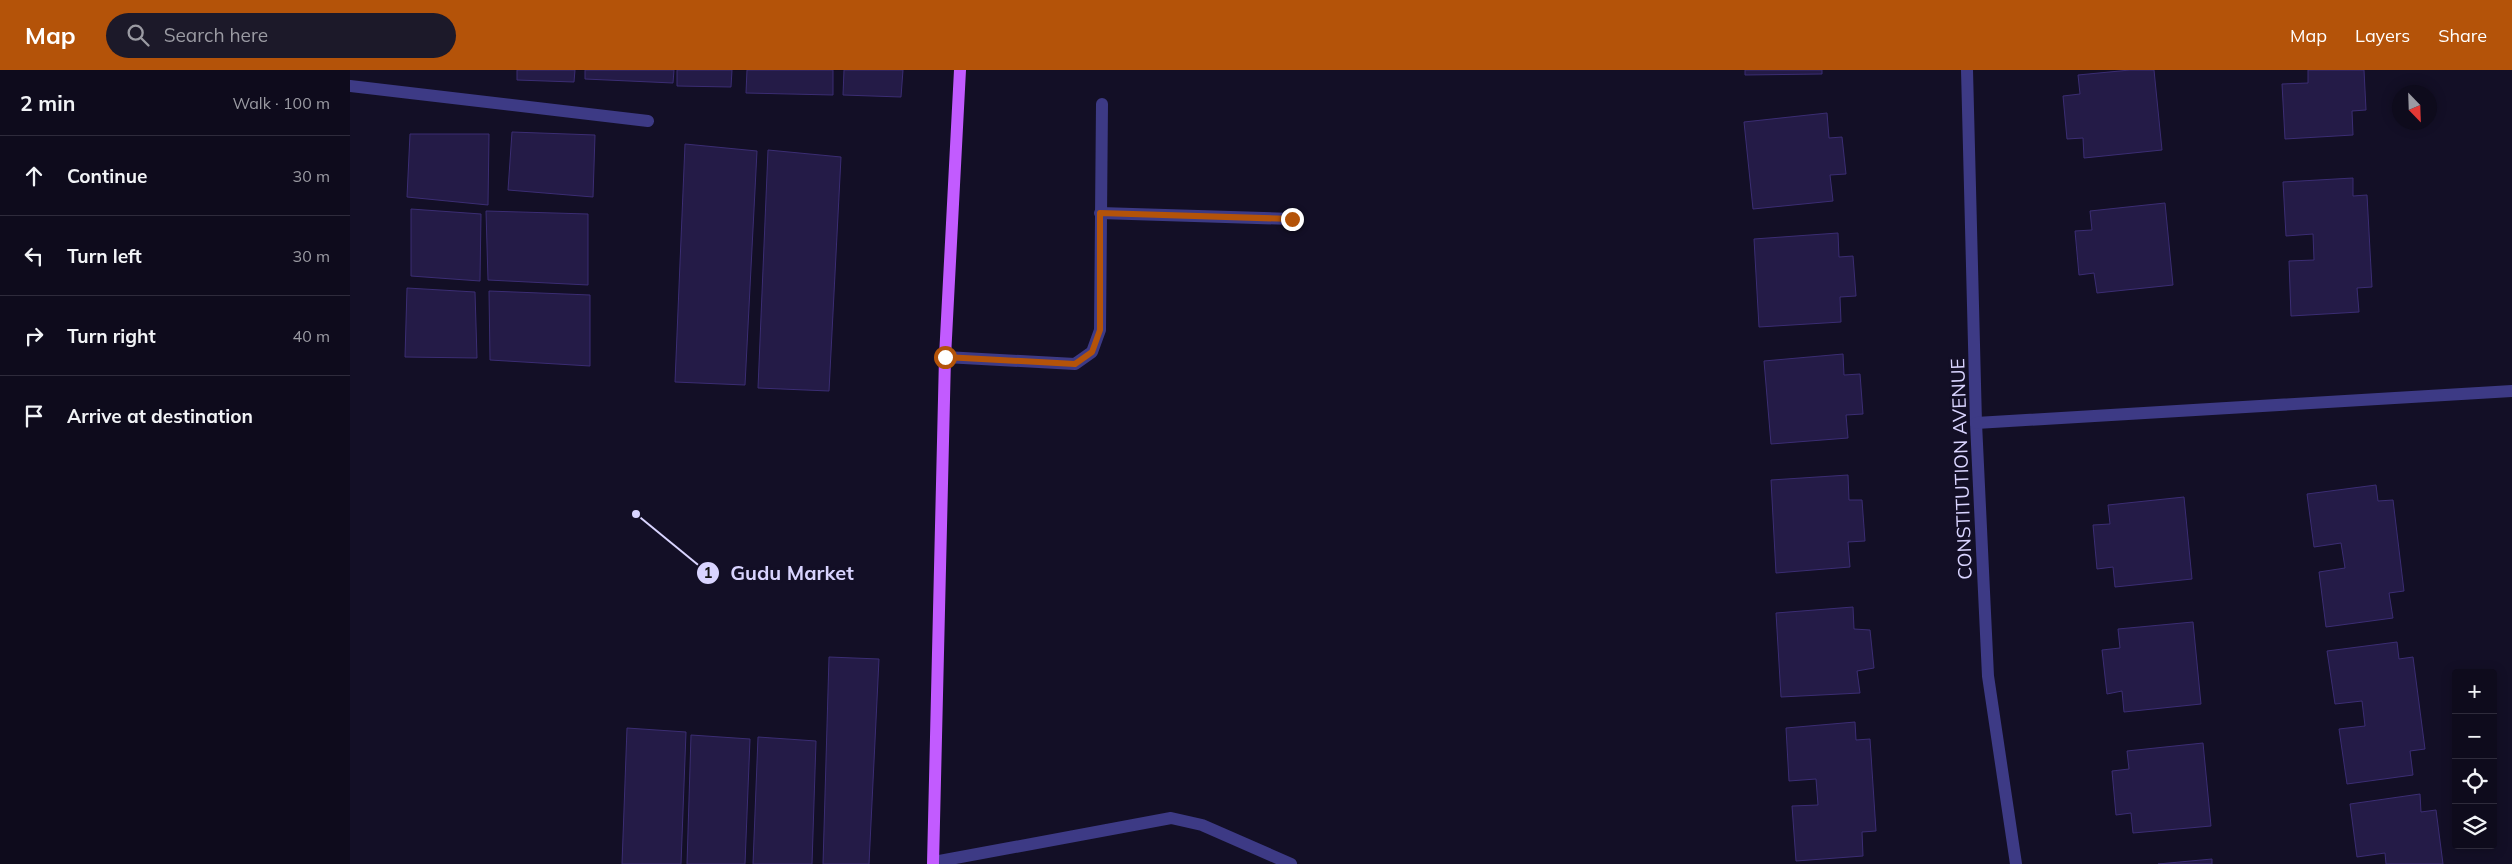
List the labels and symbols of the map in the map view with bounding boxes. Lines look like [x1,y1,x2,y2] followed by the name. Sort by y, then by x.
[2392,85,2437,130] north arrow
[1281,208,1304,231] route end
[934,346,957,369] route start
[1945,358,1977,580] street label: CONSTITUTION AVENUE
[695,555,864,590] callout: Gudu Market
[730,560,854,585] text: Gudu Market
[703,563,713,582] text: 1

